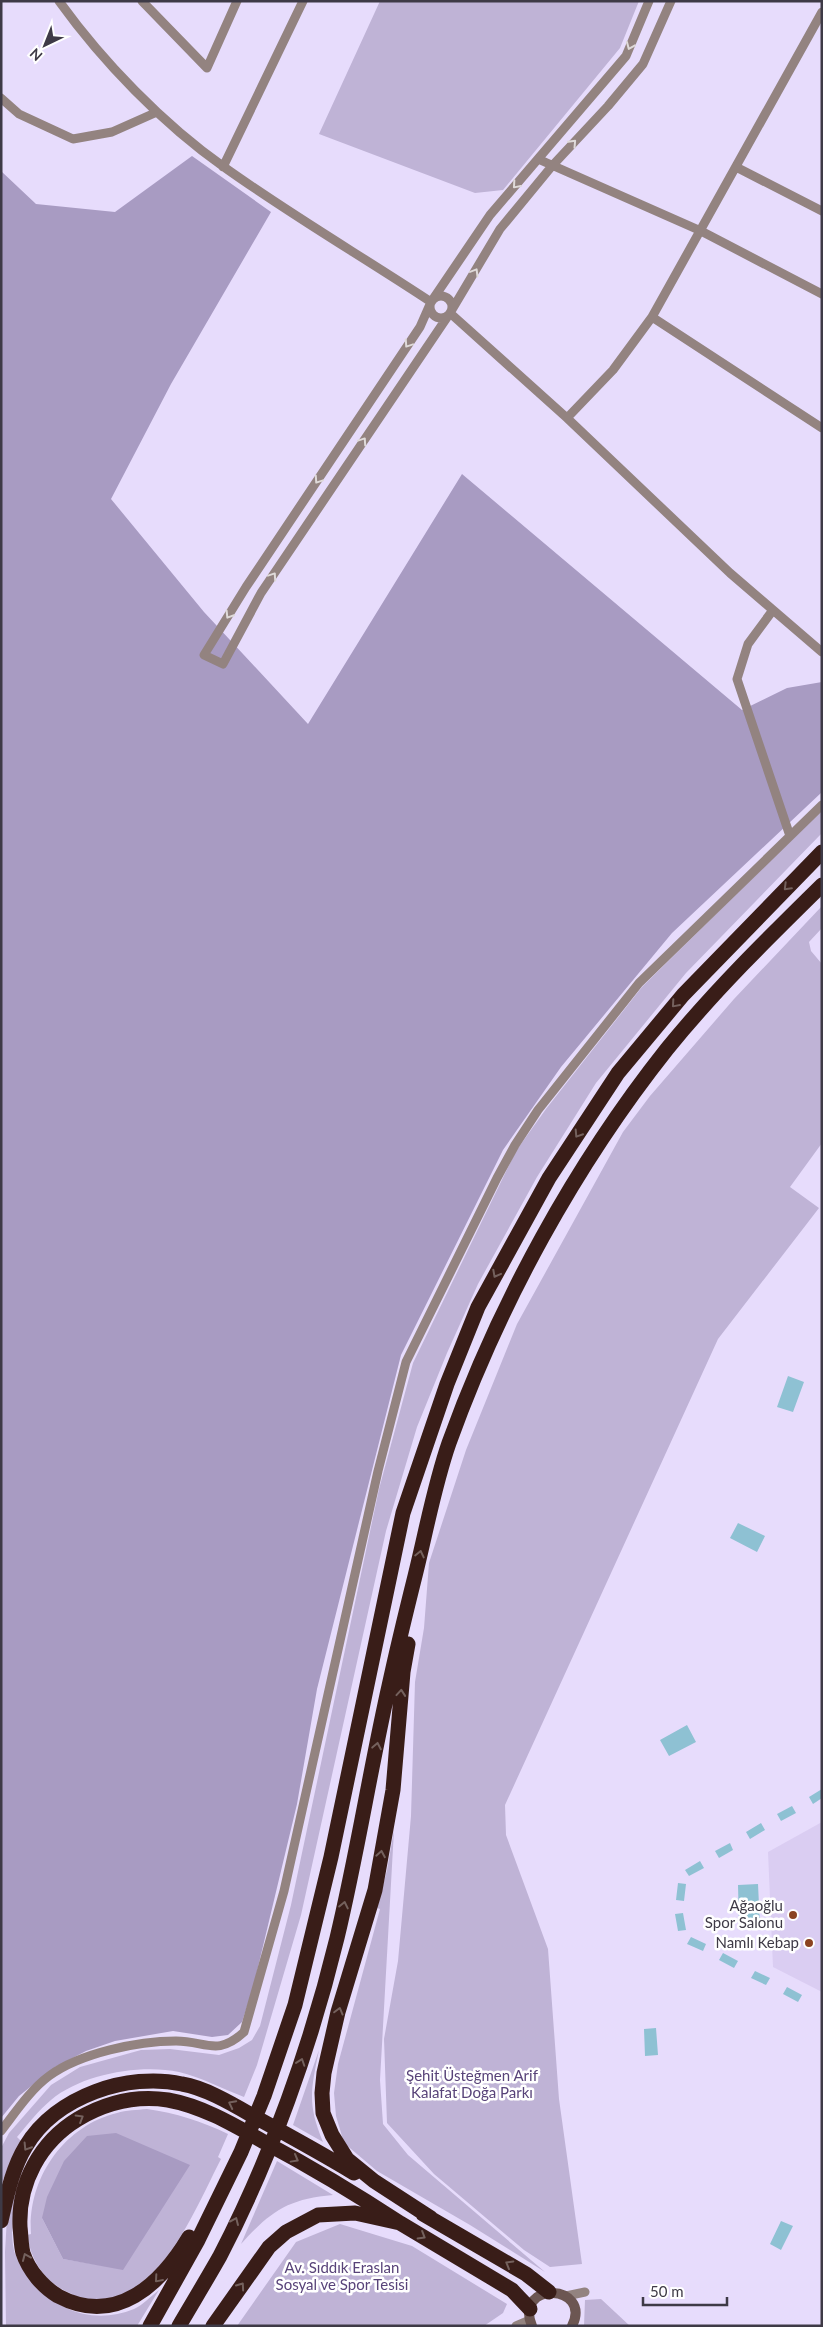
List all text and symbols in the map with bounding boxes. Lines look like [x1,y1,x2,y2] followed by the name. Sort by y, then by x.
[20,20,70,70] north arrow
[626,41,637,50] one-way arrow
[26,45,46,65] text: N
[567,140,576,149] one-way arrow
[513,179,522,188] one-way arrow
[468,268,478,277] one-way arrow
[405,339,414,348] one-way arrow
[357,438,367,447] one-way arrow
[315,474,324,483] one-way arrow
[266,572,276,581] one-way arrow
[225,610,235,619] one-way arrow
[784,881,793,890] one-way arrow
[672,999,681,1008] one-way arrow
[574,1129,584,1138] one-way arrow
[492,1269,502,1278] one-way arrow
[414,1549,425,1558] one-way arrow
[396,1689,407,1697] one-way arrow
[371,1742,381,1751] one-way arrow
[376,1850,386,1858] one-way arrow
[705,1896,783,1931] place label: Ağaoğlu Spor Salonu
[338,1901,349,1910] one-way arrow
[787,1909,799,1921] marker: Ağaoğlu Spor Salonu
[715,1933,799,1951] place label: Namlı Kebap
[803,1937,815,1949] marker: Namlı Kebap
[333,2006,344,2015] one-way arrow
[295,2058,305,2067] one-way arrow
[406,2066,539,2101] park label: Şehit Üsteğmen Arif Kalafat Doğa Parkı
[228,2100,237,2110] one-way arrow
[75,2114,84,2124] one-way arrow
[23,2142,33,2151] one-way arrow
[290,2153,299,2163] one-way arrow
[229,2217,240,2226] one-way arrow
[416,2229,425,2239] one-way arrow
[22,2253,32,2262] one-way arrow
[276,2258,408,2293] park label: Av. Sıddık Eraslan Sosyal ve Spor Tesisi
[505,2261,514,2271] one-way arrow
[155,2273,164,2282] one-way arrow
[643,2274,727,2306] scale bar
[235,2282,244,2292] one-way arrow
[650,2282,684,2300] text: 50 m

